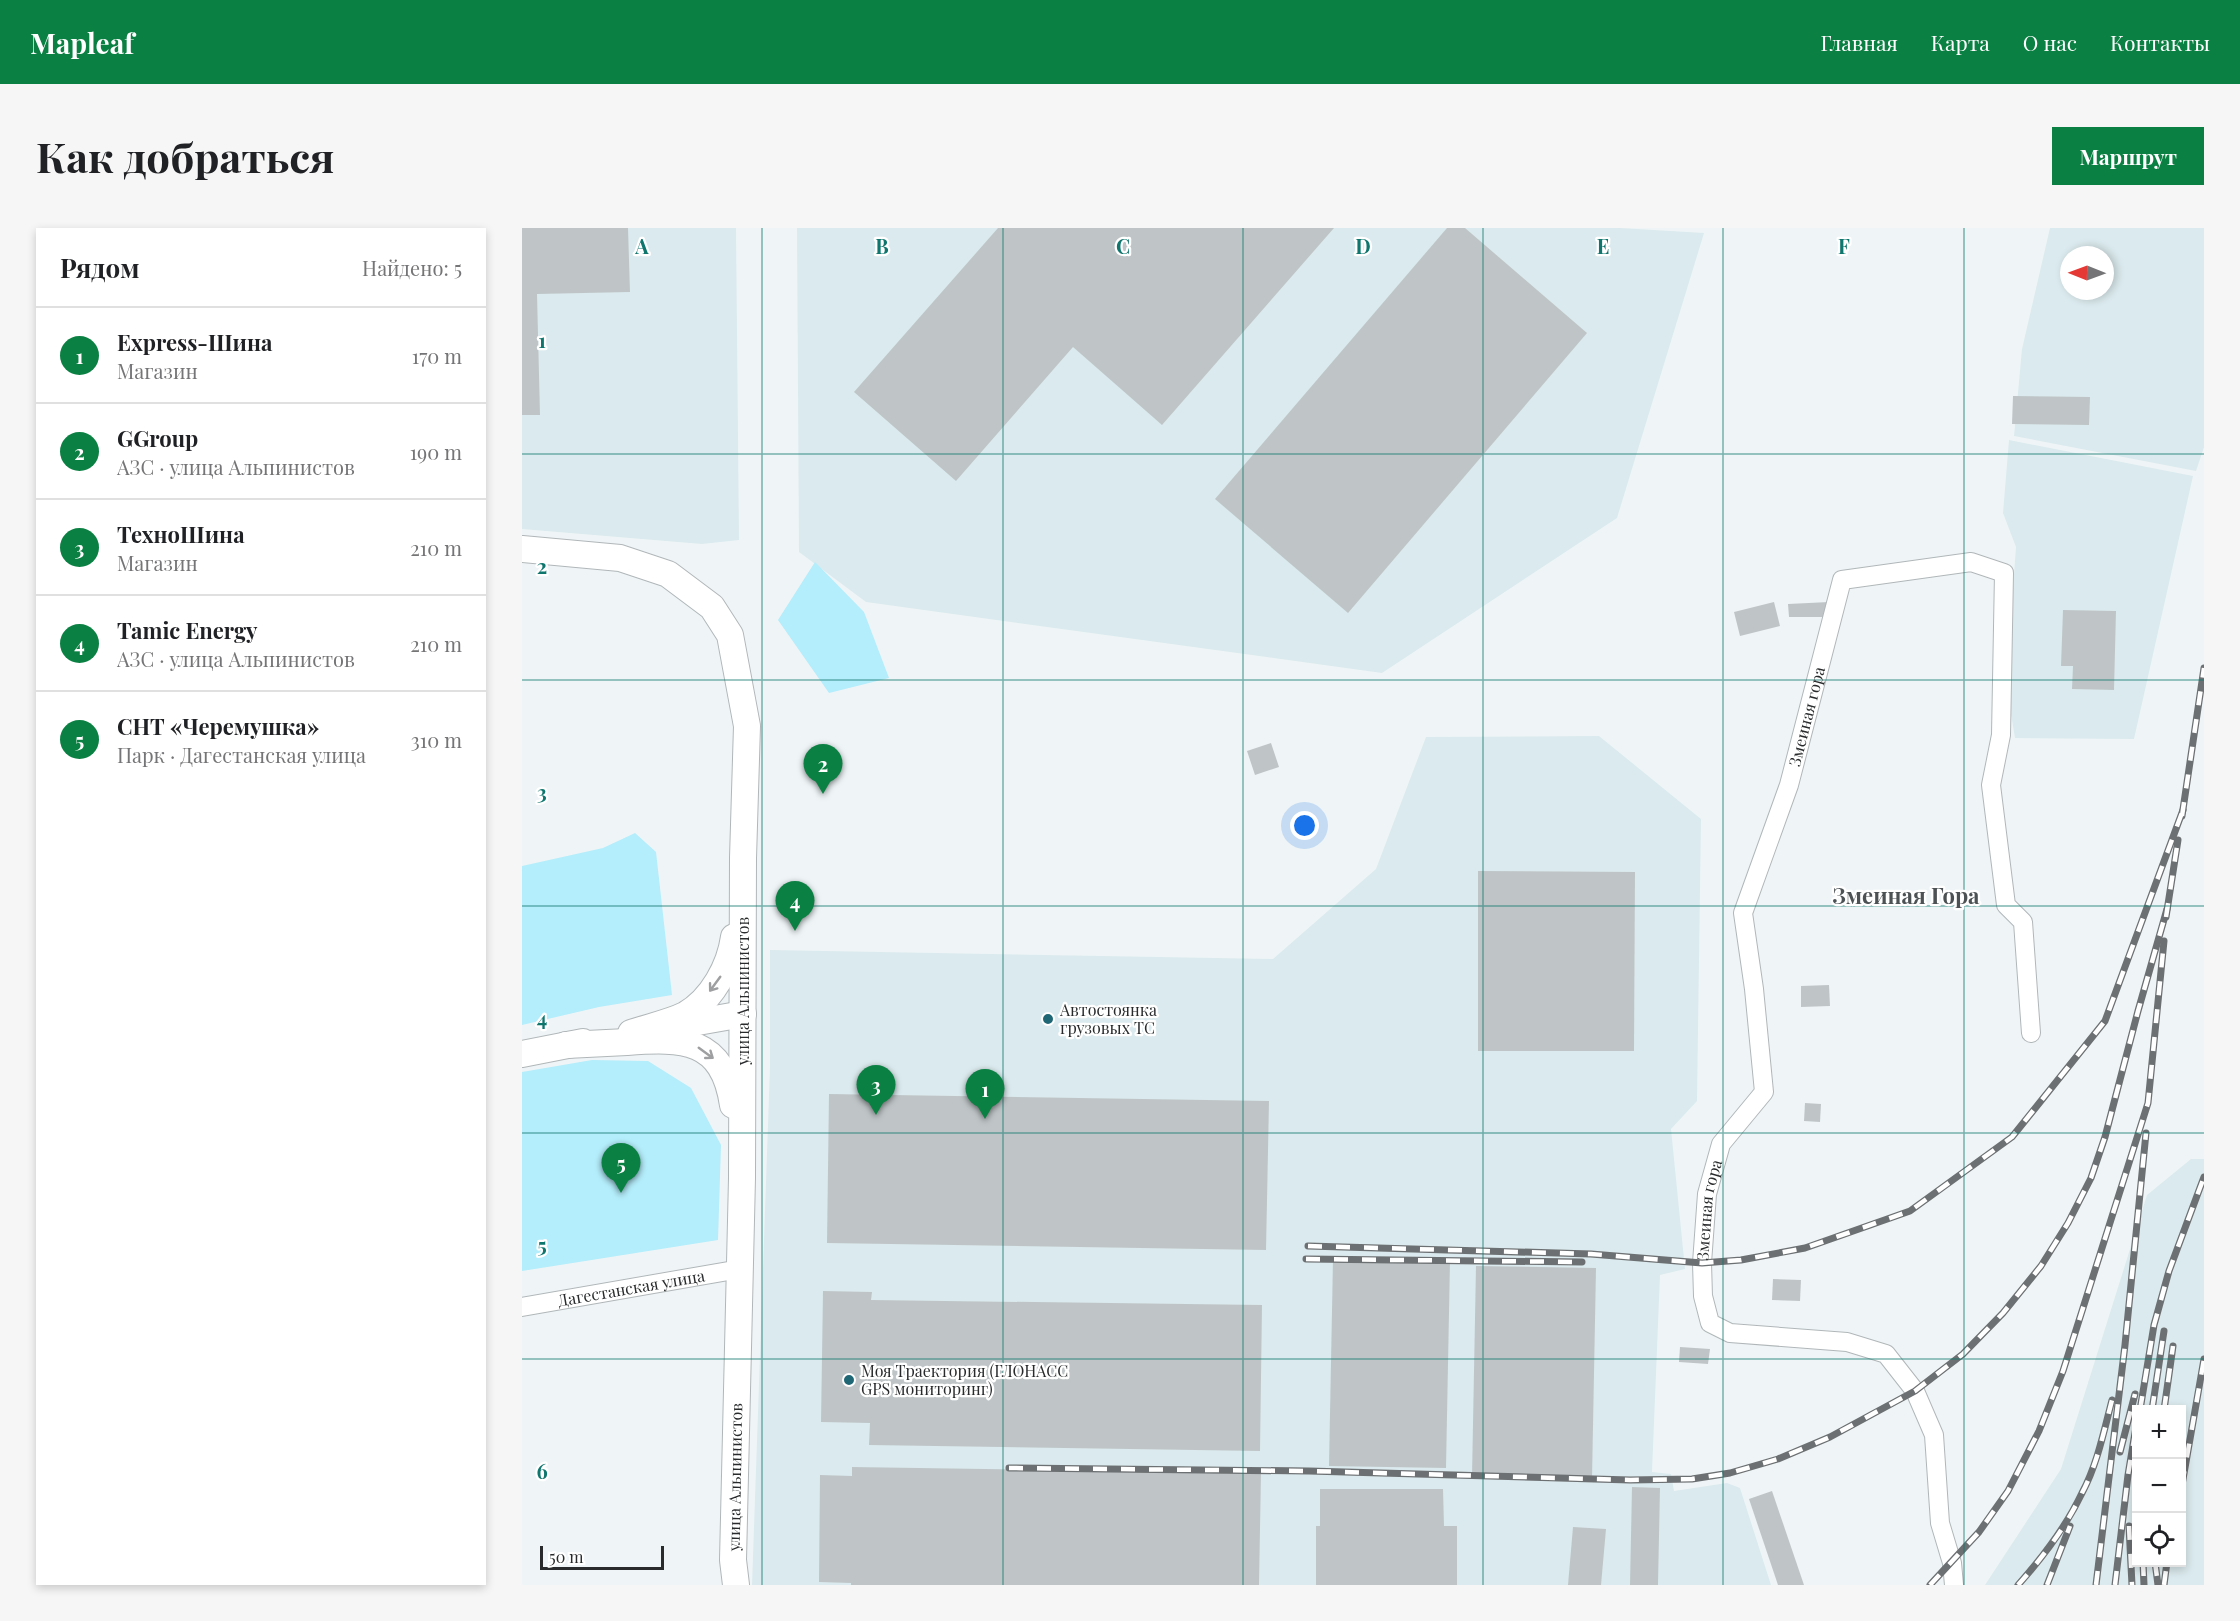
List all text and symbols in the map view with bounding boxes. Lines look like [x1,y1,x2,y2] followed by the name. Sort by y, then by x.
[30,24,134,61] text: Mapleaf
[1820,28,1898,56] text: Главная
[1931,28,1990,56] text: Карта
[2023,28,2077,56] text: О нас
[2110,28,2210,56] text: Контакты
[2052,127,2204,185] button: Маршрут
[36,128,335,184] text: Как добраться
[634,232,649,259] text: A
[875,232,889,259] text: B
[1116,232,1130,259] text: C
[1355,232,1371,259] text: D
[1597,232,1609,259] text: E
[1838,232,1850,259] text: F
[2060,246,2114,300] north arrow
[60,250,139,285] text: Рядом
[362,254,462,281] text: Найдено: 5
[538,326,546,353] text: 1
[117,327,272,357] text: Express-Шина
[76,342,83,369] text: 1
[412,342,462,369] text: 170 m
[117,357,198,384] text: Магазин
[117,423,198,453] text: GGroup
[74,438,85,465] text: 2
[410,438,462,465] text: 190 m
[117,453,355,480] text: АЗС · улица Альпинистов
[117,519,245,549] text: ТехноШина
[75,534,84,561] text: 3
[410,534,462,561] text: 210 m
[117,549,198,576] text: Магазин
[537,552,547,579] text: 2
[117,615,257,645] text: Tamic Energy
[74,630,85,657] text: 4
[410,630,462,657] text: 210 m
[117,645,355,672] text: АЗС · улица Альпинистов
[1783,664,1829,768] street label: Змеиная гора
[117,711,319,741] text: СНТ «Черемушка»
[75,726,84,753] text: 5
[411,726,462,753] text: 310 m
[117,741,366,768] text: Парк · Дагестанская улица
[804,744,842,794] pin: 2
[537,778,547,805] text: 3
[1290,811,1319,840] your location
[1832,880,1980,910] district label: Змеиная Гора
[776,882,814,931] pin: 4
[732,917,753,1066] street label: улица Альпинистов
[709,976,721,992] one-way arrow
[1059,999,1157,1038] place label: Автостоянка грузовых ТС
[537,1004,547,1031] text: 4
[1041,1012,1055,1026] marker: Автостоянка грузовых ТС
[697,1047,713,1059] one-way arrow
[856,1066,896,1115] pin: 3
[966,1070,1004,1119] pin: 1
[602,1144,640,1193] pin: 5
[1691,1157,1726,1261] street label: Змеиная гора
[537,1231,547,1258] text: 5
[556,1264,706,1311] street label: Дагестанская улица
[861,1360,1068,1399] place label: Моя Траектория (ГЛОНАСС GPS мониторинг)
[842,1373,856,1387] marker: Моя Траектория (ГЛОНАСС GPS мониторинг)
[723,1402,746,1552] street label: улица Альпинистов
[2132,1405,2186,1567] map controls
[2132,1405,2186,1459] button: +
[536,1457,548,1484] text: 6
[2132,1459,2186,1513] button: −
[2132,1513,2186,1567] button: locate
[540,1543,664,1570] scale bar
[549,1546,583,1567] text: 50 m

